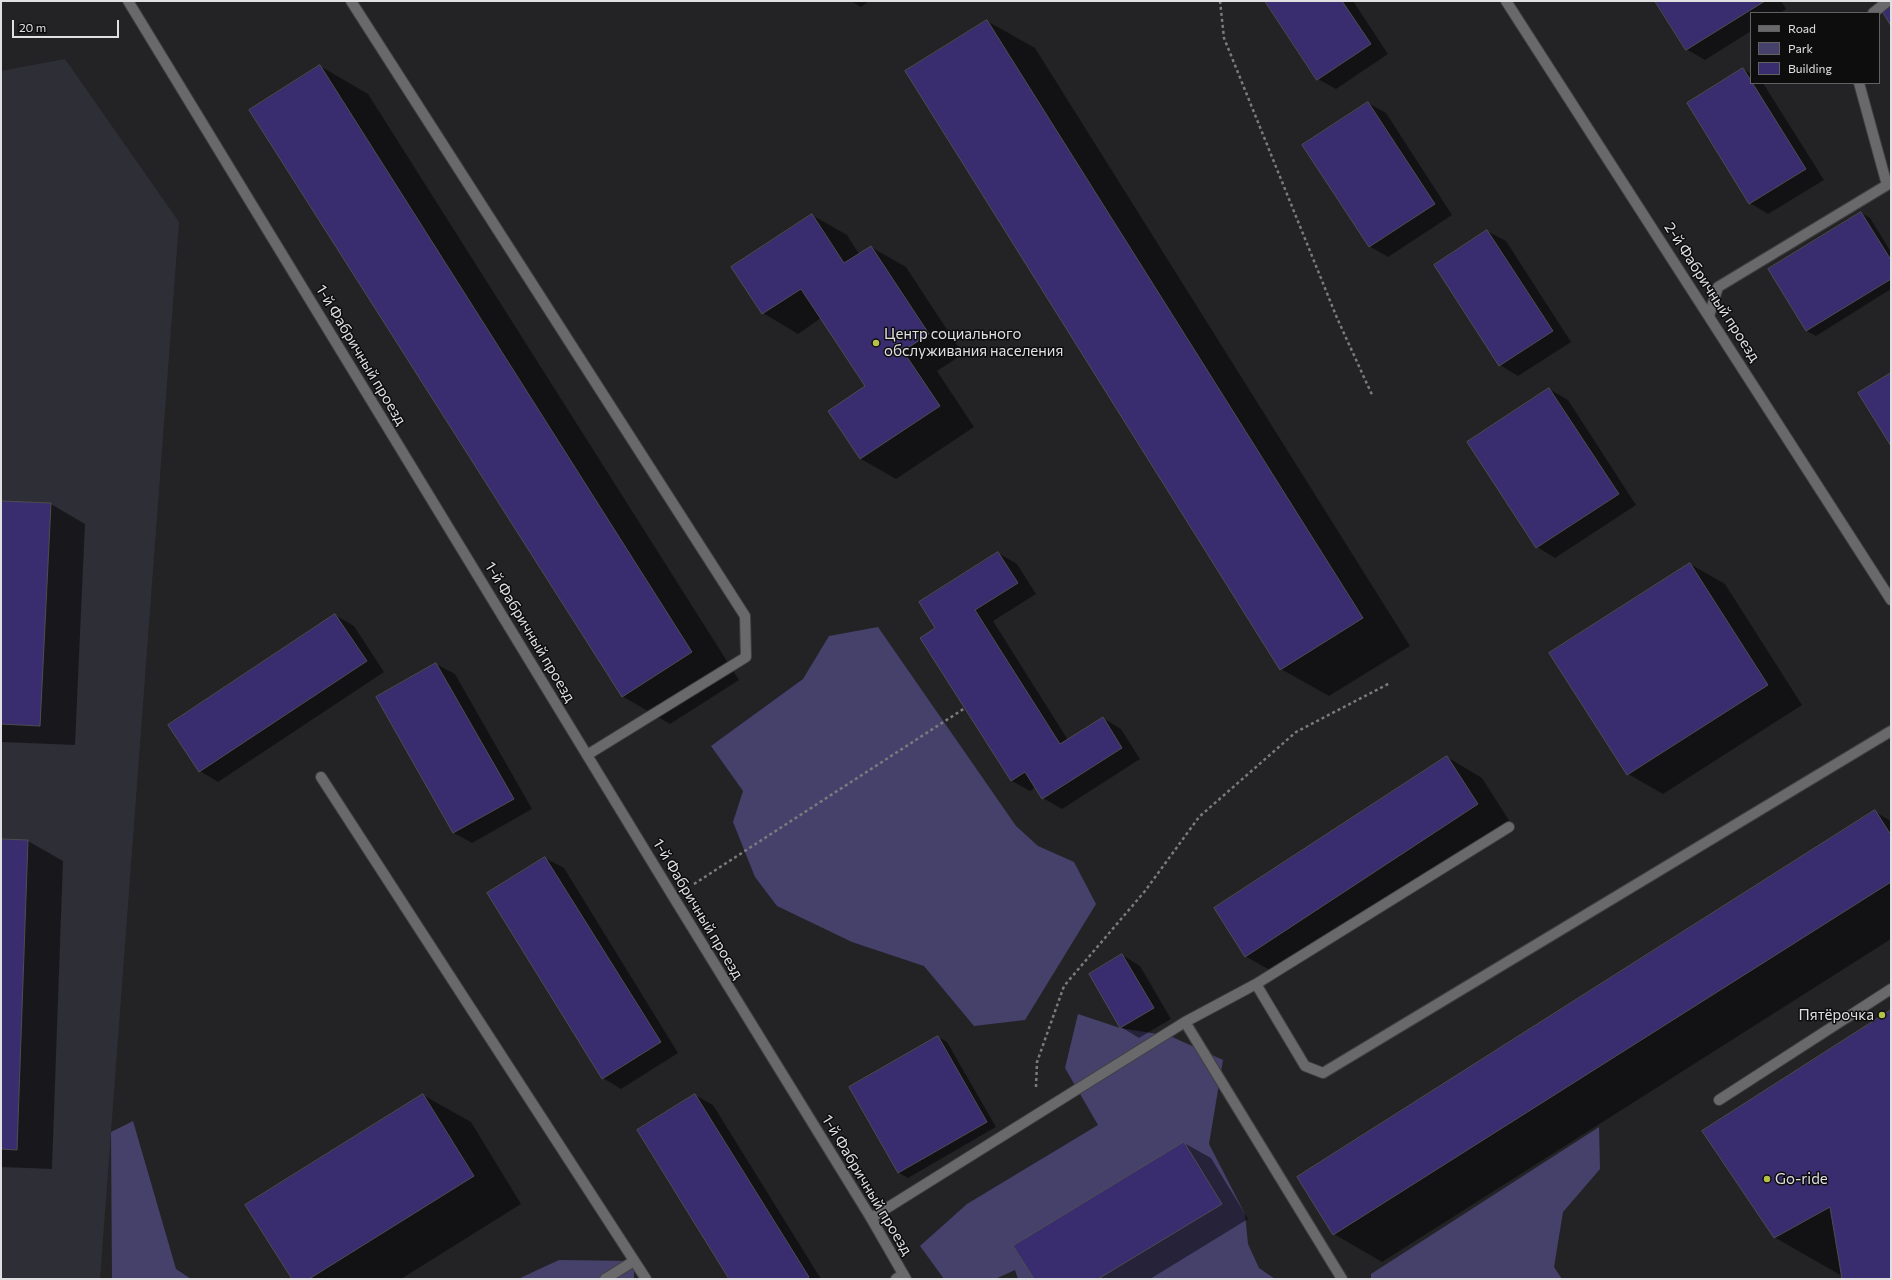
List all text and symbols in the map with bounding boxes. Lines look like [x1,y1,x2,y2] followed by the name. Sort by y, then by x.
[14,12,121,38] scale bar
[1750,12,1880,84] legend
[19,20,46,34] text: 20 m
[1788,21,1816,35] text: Road
[1788,41,1813,55] text: Park
[1788,61,1832,75] text: Building
[1660,219,1764,365] street label: 2-й Фабричный проезд
[312,282,410,428] street label: 1-й Фабричный проезд
[884,325,1063,360] place label: Центр социального обслуживания населения
[871,338,881,348] marker: Центр социального обслуживания населения
[481,559,579,705] street label: 1-й Фабричный проезд
[649,836,747,982] street label: 1-й Фабричный проезд
[1799,1006,1874,1024] place label: Пятёрочка
[1877,1010,1887,1020] marker: Пятёрочка
[818,1112,916,1258] street label: 1-й Фабричный проезд
[1775,1170,1828,1188] place label: Go-ride
[1762,1174,1772,1184] marker: Go-ride

